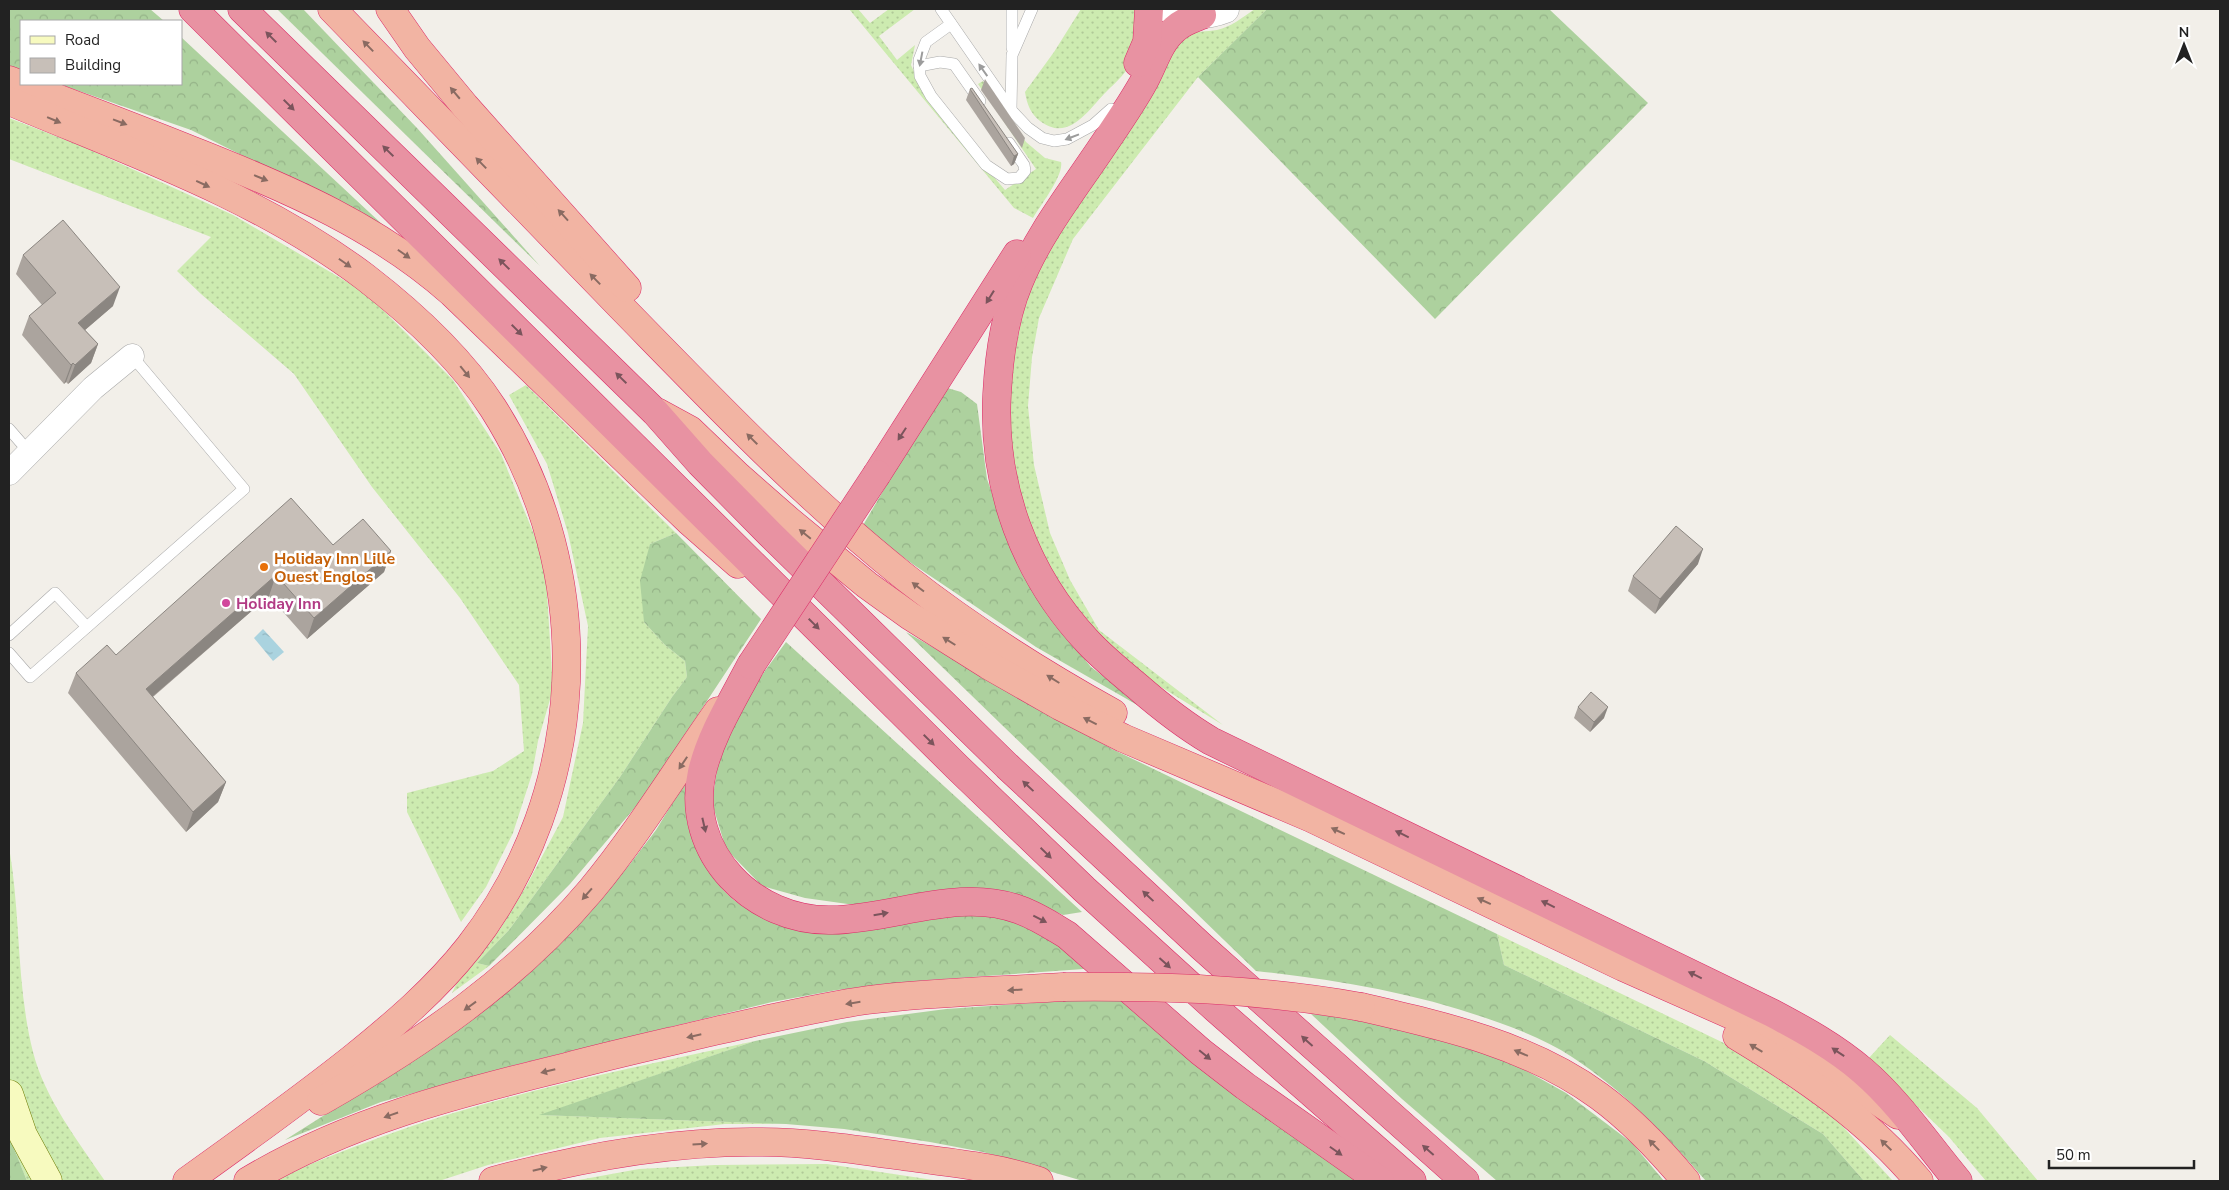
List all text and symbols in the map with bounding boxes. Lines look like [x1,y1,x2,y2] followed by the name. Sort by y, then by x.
[20,20,182,85] legend
[2159,20,2209,70] north arrow
[2179,23,2189,42] text: N
[65,30,100,50] text: Road
[266,31,278,43] one-way arrow
[362,40,374,52] one-way arrow
[916,52,924,68] one-way arrow
[65,55,121,75] text: Building
[978,63,988,77] one-way arrow
[449,87,460,100] one-way arrow
[283,98,295,110] one-way arrow
[47,116,62,124] one-way arrow
[112,119,127,126] one-way arrow
[1064,133,1079,141] one-way arrow
[382,145,394,157] one-way arrow
[476,157,488,169] one-way arrow
[254,174,268,182] one-way arrow
[196,180,210,188] one-way arrow
[557,209,569,221] one-way arrow
[397,249,410,259] one-way arrow
[338,258,352,268] one-way arrow
[499,258,511,270] one-way arrow
[589,274,601,286] one-way arrow
[985,290,994,303] one-way arrow
[511,323,523,335] one-way arrow
[459,365,470,378] one-way arrow
[615,372,627,384] one-way arrow
[898,427,907,440] one-way arrow
[747,433,759,445] one-way arrow
[799,528,812,539] one-way arrow
[274,548,396,588] place label: Holiday Inn Lille Ouest Englos
[258,561,270,573] marker: Holiday Inn Lille Ouest Englos
[912,582,925,592] one-way arrow
[236,593,321,615] place label: Holiday Inn
[220,597,232,609] marker: Holiday Inn
[808,618,820,630] one-way arrow
[943,636,956,645] one-way arrow
[1046,674,1059,683] one-way arrow
[1083,717,1097,725] one-way arrow
[923,733,935,745] one-way arrow
[678,756,688,769] one-way arrow
[1023,780,1035,792] one-way arrow
[700,818,708,833] one-way arrow
[1331,827,1345,835] one-way arrow
[1395,829,1409,837] one-way arrow
[1039,847,1051,859] one-way arrow
[581,887,593,899] one-way arrow
[1142,890,1154,902] one-way arrow
[1477,896,1492,905] one-way arrow
[1541,900,1555,908] one-way arrow
[873,910,889,918] one-way arrow
[1032,915,1047,923] one-way arrow
[1159,957,1171,969] one-way arrow
[1687,971,1702,979] one-way arrow
[1006,987,1022,995] one-way arrow
[844,999,860,1007] one-way arrow
[464,1000,477,1011] one-way arrow
[686,1032,701,1040] one-way arrow
[1302,1035,1314,1047] one-way arrow
[1750,1043,1763,1053] one-way arrow
[1831,1047,1844,1057] one-way arrow
[1514,1049,1528,1057] one-way arrow
[1199,1050,1212,1061] one-way arrow
[540,1067,555,1075] one-way arrow
[384,1112,399,1120] one-way arrow
[2049,1138,2194,1170] scale bar
[1648,1139,1660,1151] one-way arrow
[1880,1139,1892,1151] one-way arrow
[693,1140,709,1148] one-way arrow
[1422,1144,1435,1155] one-way arrow
[2056,1145,2091,1165] text: 50 m
[1330,1146,1343,1156] one-way arrow
[533,1165,548,1173] one-way arrow

